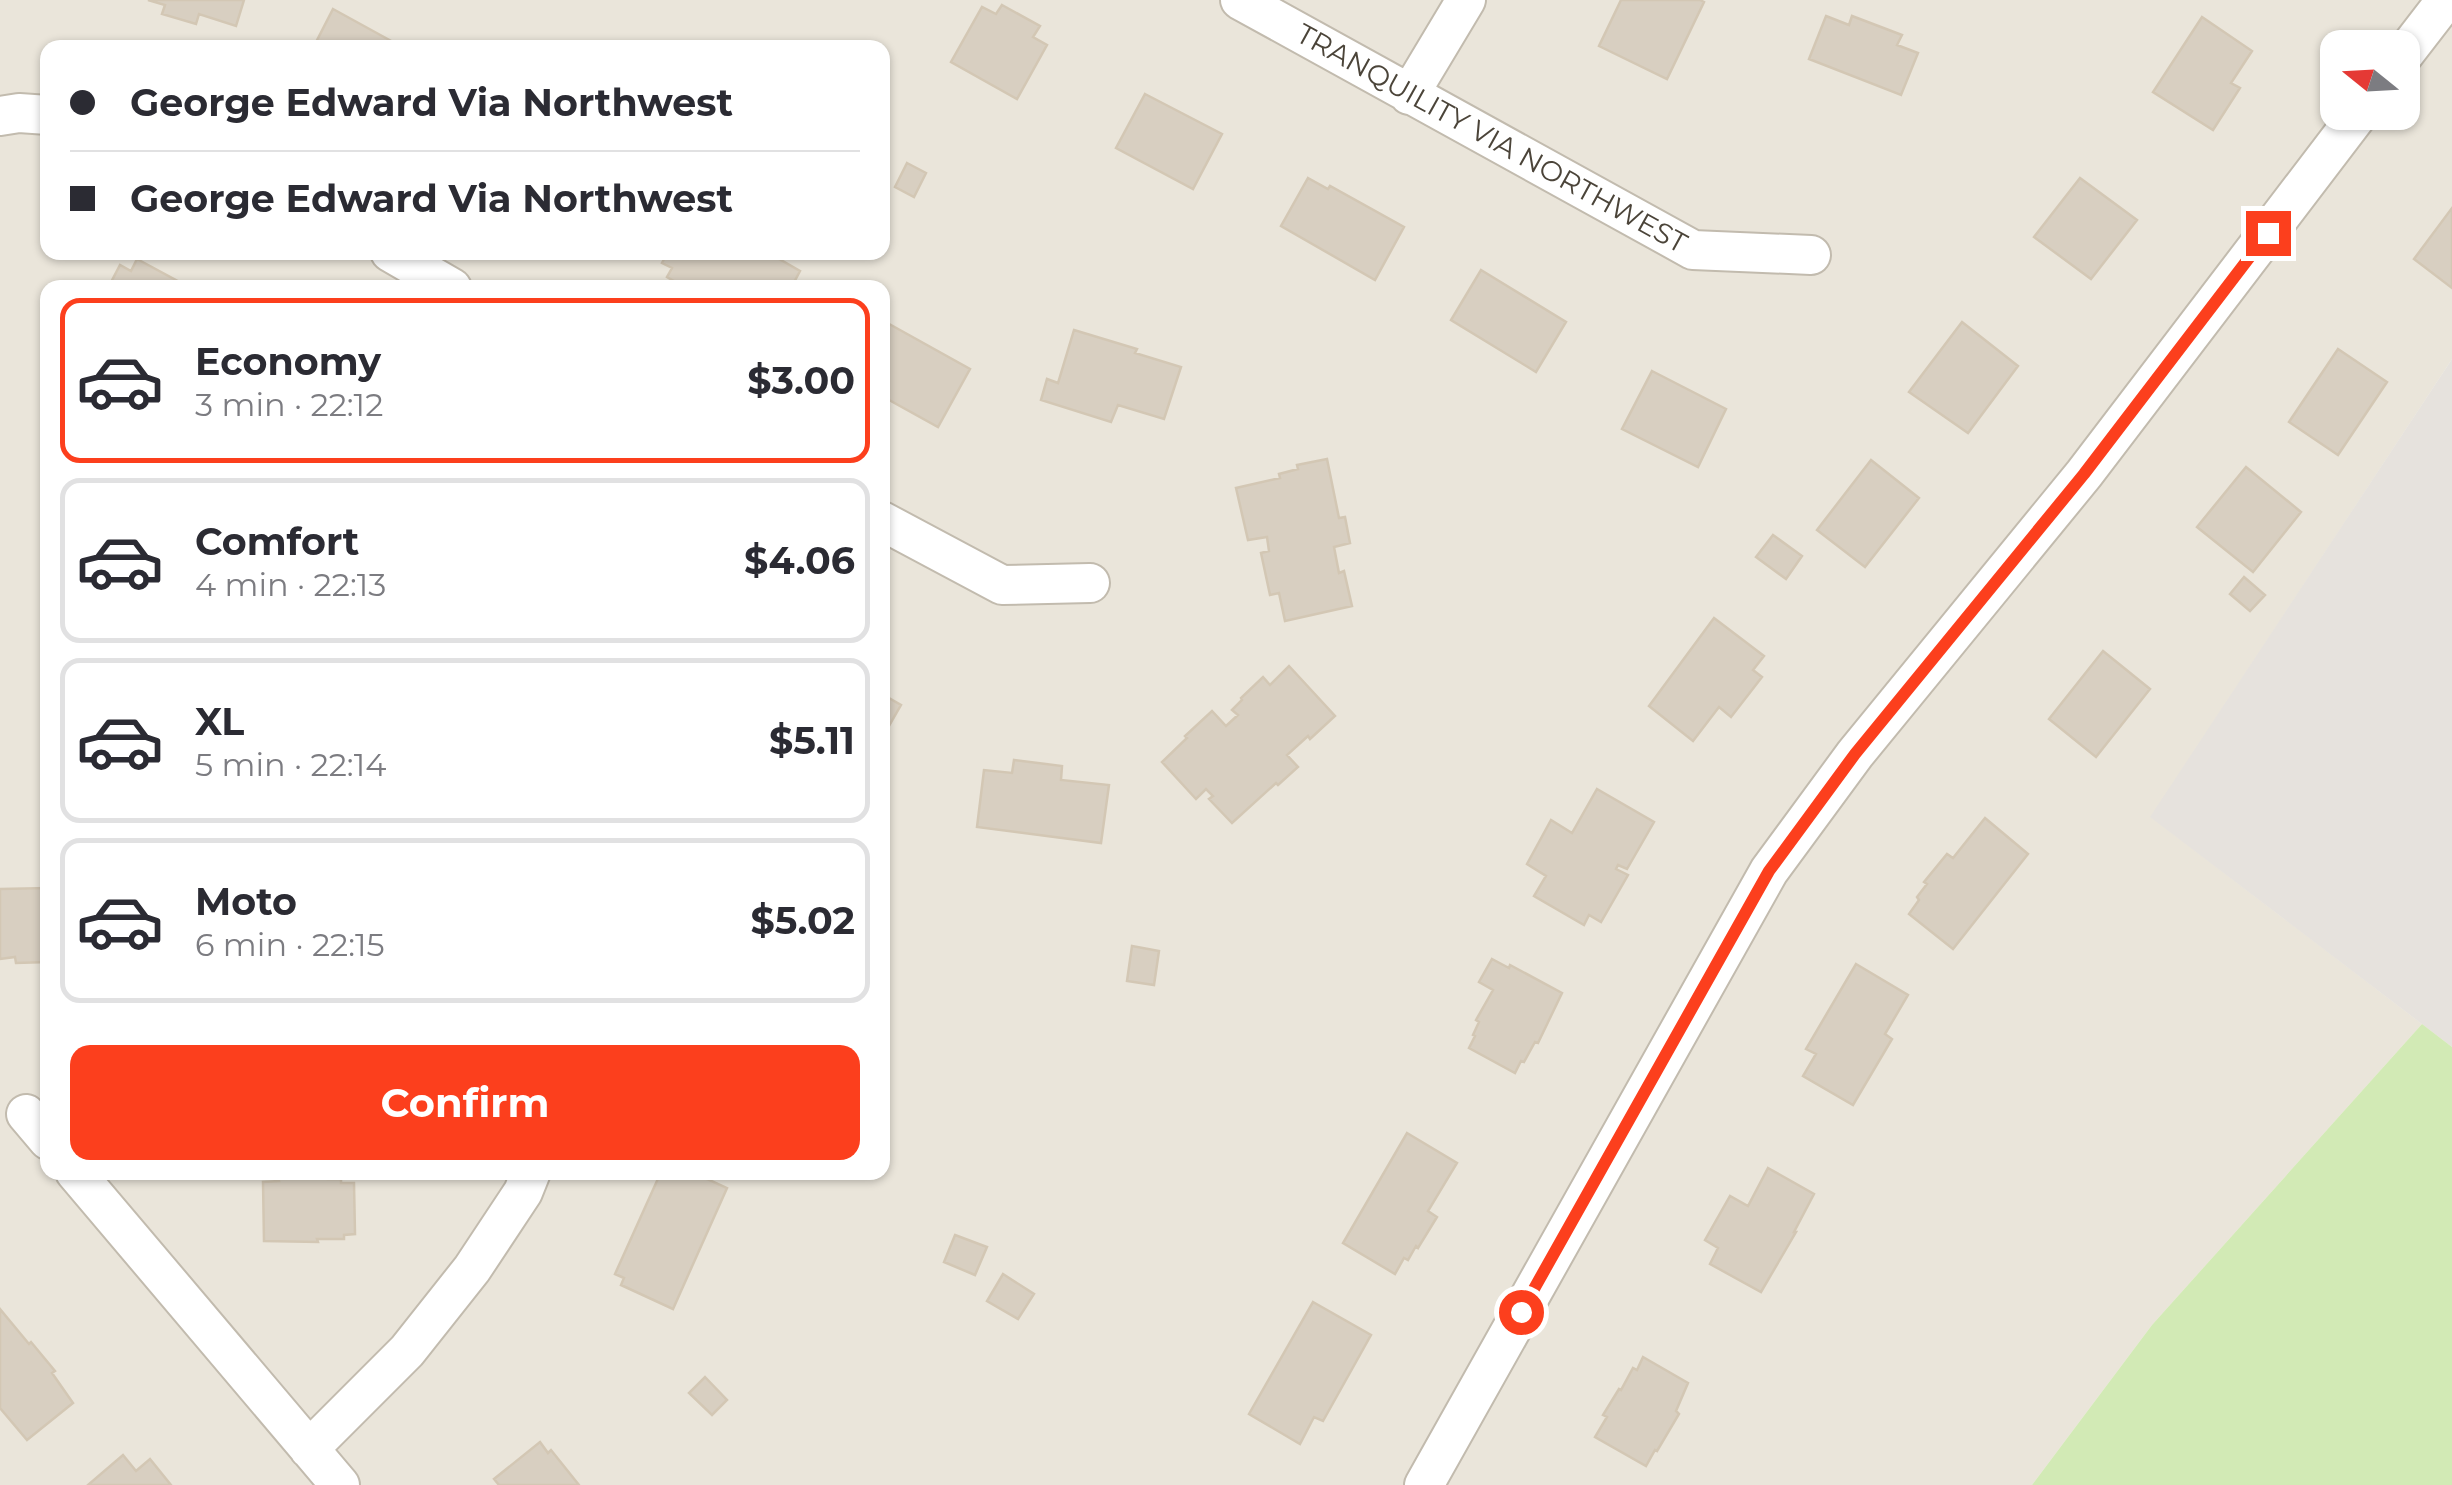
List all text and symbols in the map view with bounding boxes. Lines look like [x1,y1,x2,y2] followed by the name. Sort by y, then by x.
[1291,16,1693,260] street label: TRANQUILITY VIA NORTHWEST
[2320,30,2420,130] north arrow
[2320,30,2420,130] map controls
[130,79,733,126] text: George Edward Via Northwest
[130,175,733,222] text: George Edward Via Northwest
[2246,211,2291,256] route end
[75,336,165,426] icon: car
[195,338,381,385] text: Economy
[747,357,855,404] text: $3.00
[195,385,383,424] text: 3 min · 22:12
[75,516,165,606] icon: car
[195,518,359,565] text: Comfort
[744,537,855,584] text: $4.06
[195,565,386,604] text: 4 min · 22:13
[75,696,165,786] icon: car
[195,698,244,745] text: XL
[769,717,855,764] text: $5.11
[195,745,386,784] text: 5 min · 22:14
[75,876,165,966] icon: car
[195,878,297,925] text: Moto
[751,897,855,944] text: $5.02
[195,925,385,964] text: 6 min · 22:15
[70,1045,860,1160] button: Confirm
[1499,1290,1544,1335] route start

